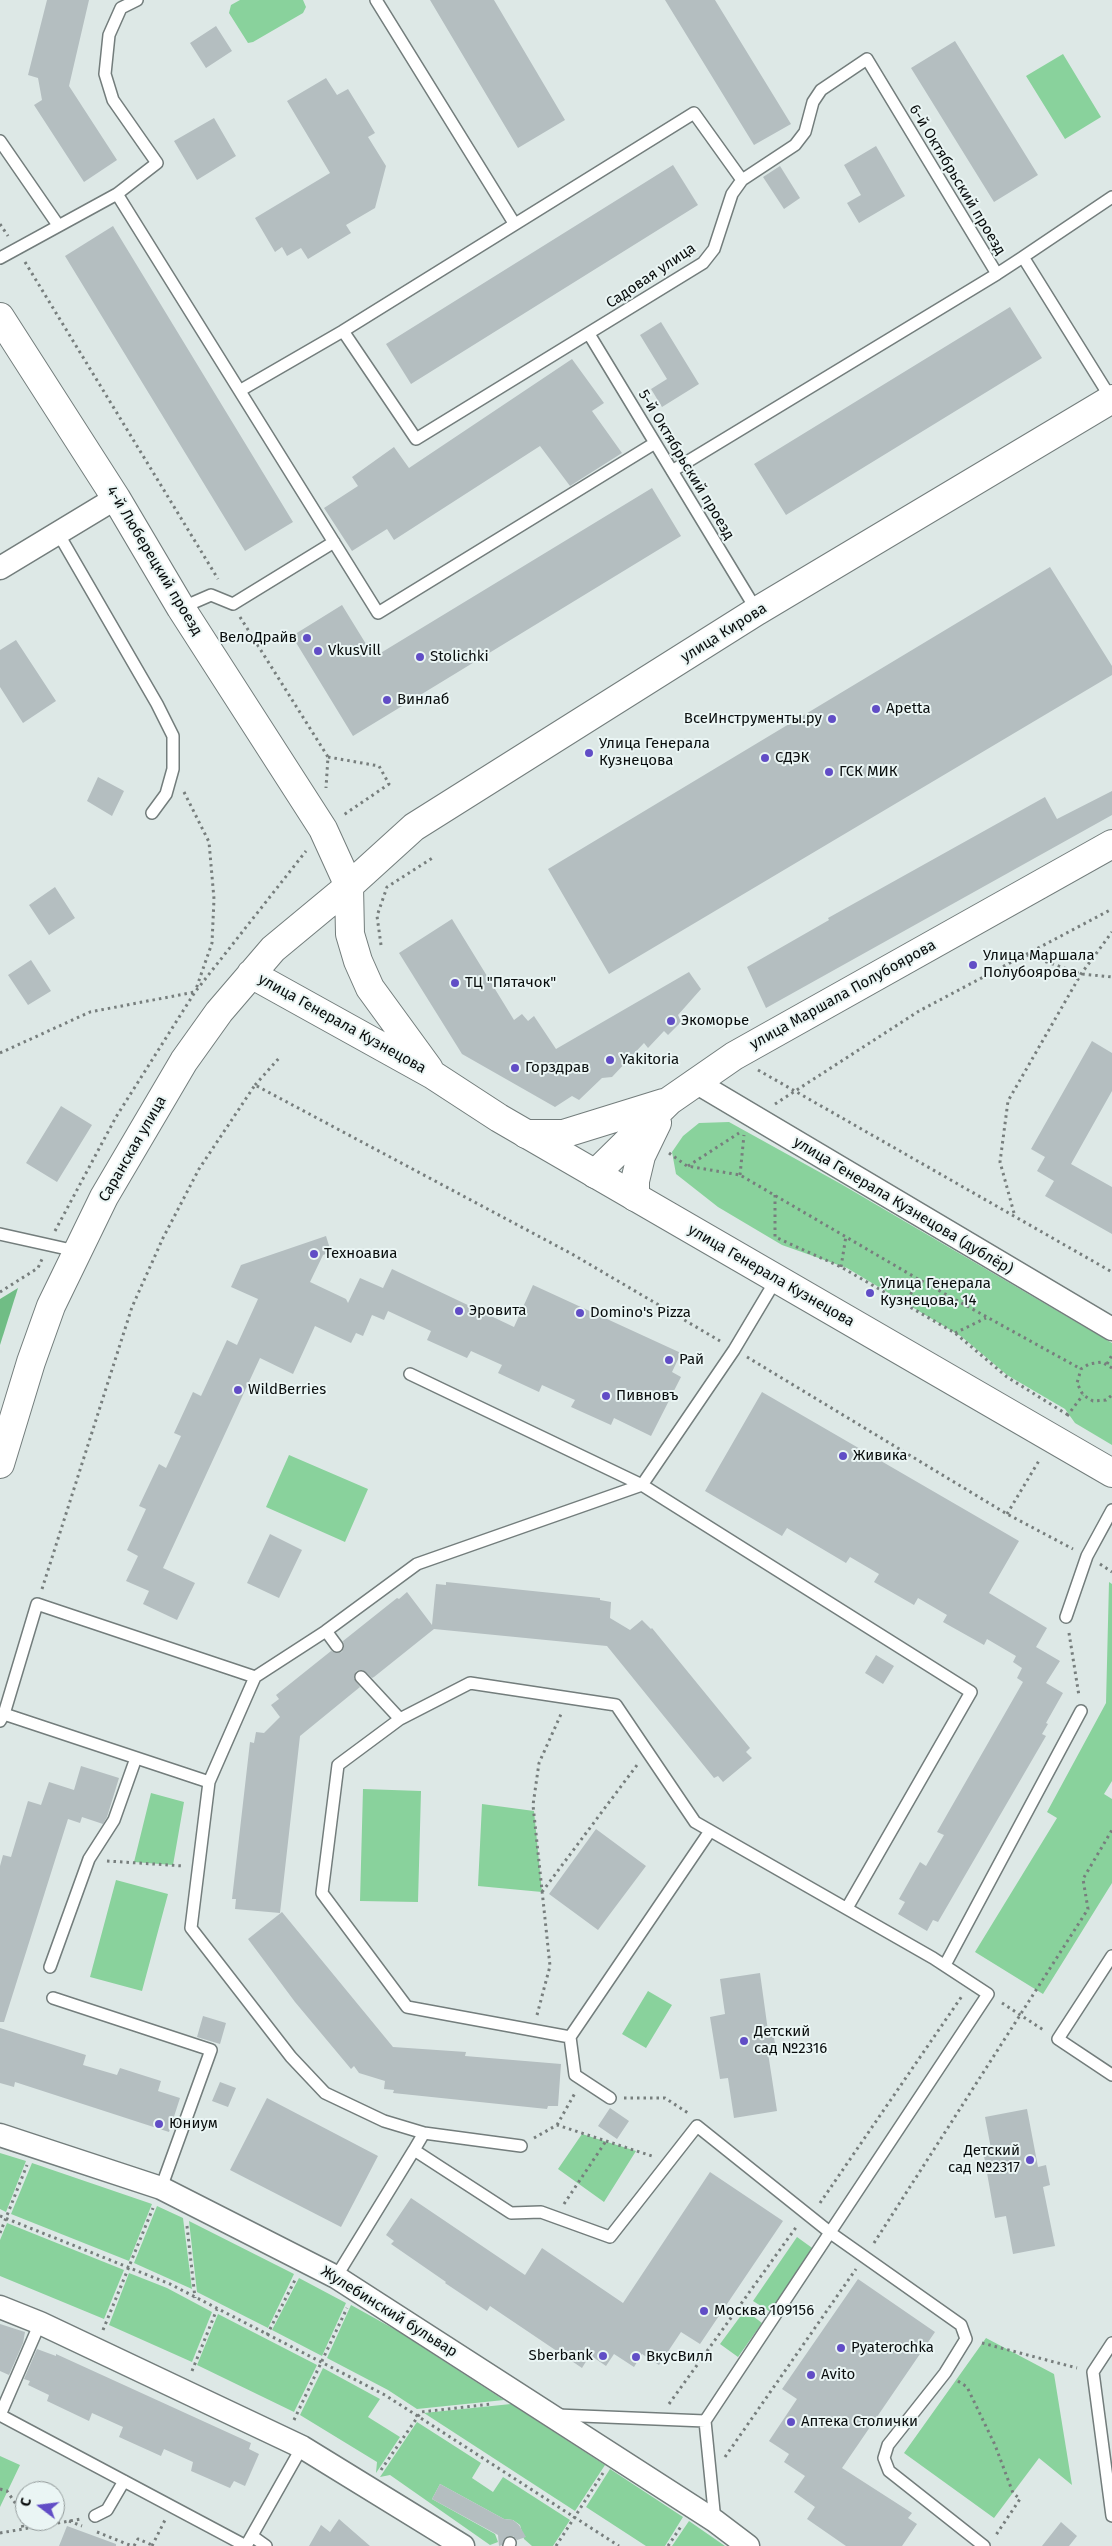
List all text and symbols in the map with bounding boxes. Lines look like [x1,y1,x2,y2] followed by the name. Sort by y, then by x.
[905,102,1009,258] street label: 6-й Октябрьский проезд
[603,239,699,313] street label: Садовая улица
[634,387,738,543] street label: 5-й Октябрьский проезд
[102,483,206,639] street label: 4-й Люберецкий проезд
[678,599,770,667] street label: улица Кирова
[219,629,297,647] place label: ВелоДрайв
[301,632,313,644] marker: ВелоДрайв
[328,642,381,660] place label: VkusVill
[312,645,324,657] marker: VkusVill
[430,648,489,666] place label: Stolichki
[414,651,426,663] marker: Stolichki
[397,691,449,709] place label: Винлаб
[381,694,393,706] marker: Винлаб
[886,700,931,718] place label: Apetta
[870,703,882,715] marker: Apetta
[684,710,822,728] place label: ВсеИнструменты.ру
[826,713,838,725] marker: ВсеИнструменты.ру
[599,735,710,770] place label: Улица Генерала Кузнецова
[583,747,595,759] marker: Улица Генерала Кузнецова
[775,749,809,767] place label: СДЭК
[759,752,771,764] marker: СДЭК
[839,763,898,781] place label: ГСК МИК
[823,766,835,778] marker: ГСК МИК
[747,936,939,1054] street label: улица Маршала Полубоярова
[983,947,1095,982] place label: Улица Маршала Полубоярова
[967,959,979,971] marker: Улица Маршала Полубоярова
[255,970,429,1078] street label: улица Генерала Кузнецова
[465,974,556,992] place label: ТЦ "Пятачок"
[449,977,461,989] marker: ТЦ "Пятачок"
[681,1012,749,1030] place label: Экоморье
[665,1015,677,1027] marker: Экоморье
[620,1051,679,1069] place label: Yakitoria
[604,1054,616,1066] marker: Yakitoria
[525,1059,590,1077] place label: Горздрав
[509,1062,521,1074] marker: Горздрав
[95,1093,171,1205] street label: Саранская улица
[790,1133,1016,1279] street label: улица Генерала Кузнецова (дублёр)
[685,1221,857,1331] street label: улица Генерала Кузнецова
[324,1245,398,1263] place label: Техноавиа
[308,1248,320,1260] marker: Техноавиа
[880,1275,991,1310] place label: Улица Генерала Кузнецова, 14
[864,1287,876,1299] marker: Улица Генерала Кузнецова, 14
[469,1302,527,1320] place label: Эровита
[590,1304,691,1322] place label: Domino's Pizza
[453,1305,465,1317] marker: Эровита
[574,1307,586,1319] marker: Domino's Pizza
[679,1351,704,1369] place label: Рай
[663,1354,675,1366] marker: Рай
[248,1381,326,1399] place label: WildBerries
[232,1384,244,1396] marker: WildBerries
[616,1387,678,1405] place label: Пивновъ
[600,1390,612,1402] marker: Пивновъ
[853,1447,907,1465] place label: Живика
[837,1450,849,1462] marker: Живика
[754,2023,827,2058] place label: Детский сад №2316
[738,2035,750,2047] marker: Детский сад №2316
[169,2115,218,2133] place label: Юниум
[153,2118,165,2130] marker: Юниум
[948,2142,1020,2177] place label: Детский сад №2317
[1024,2154,1036,2166] marker: Детский сад №2317
[318,2263,460,2361] street label: Жулебинский бульвар
[714,2302,814,2320] place label: Москва 109156
[698,2305,710,2317] marker: Москва 109156
[851,2339,934,2357] place label: Pyaterochka
[835,2342,847,2354] marker: Pyaterochka
[529,2347,593,2365] place label: Sberbank
[646,2348,713,2366] place label: ВкусВилл
[597,2350,609,2362] marker: Sberbank
[630,2351,642,2363] marker: ВкусВилл
[821,2366,855,2384] place label: Avito
[805,2369,817,2381] marker: Avito
[801,2413,918,2431] place label: Аптека Столички
[785,2416,797,2428] marker: Аптека Столички
[15,2481,65,2531] north arrow
[17,2496,35,2508] text: С

